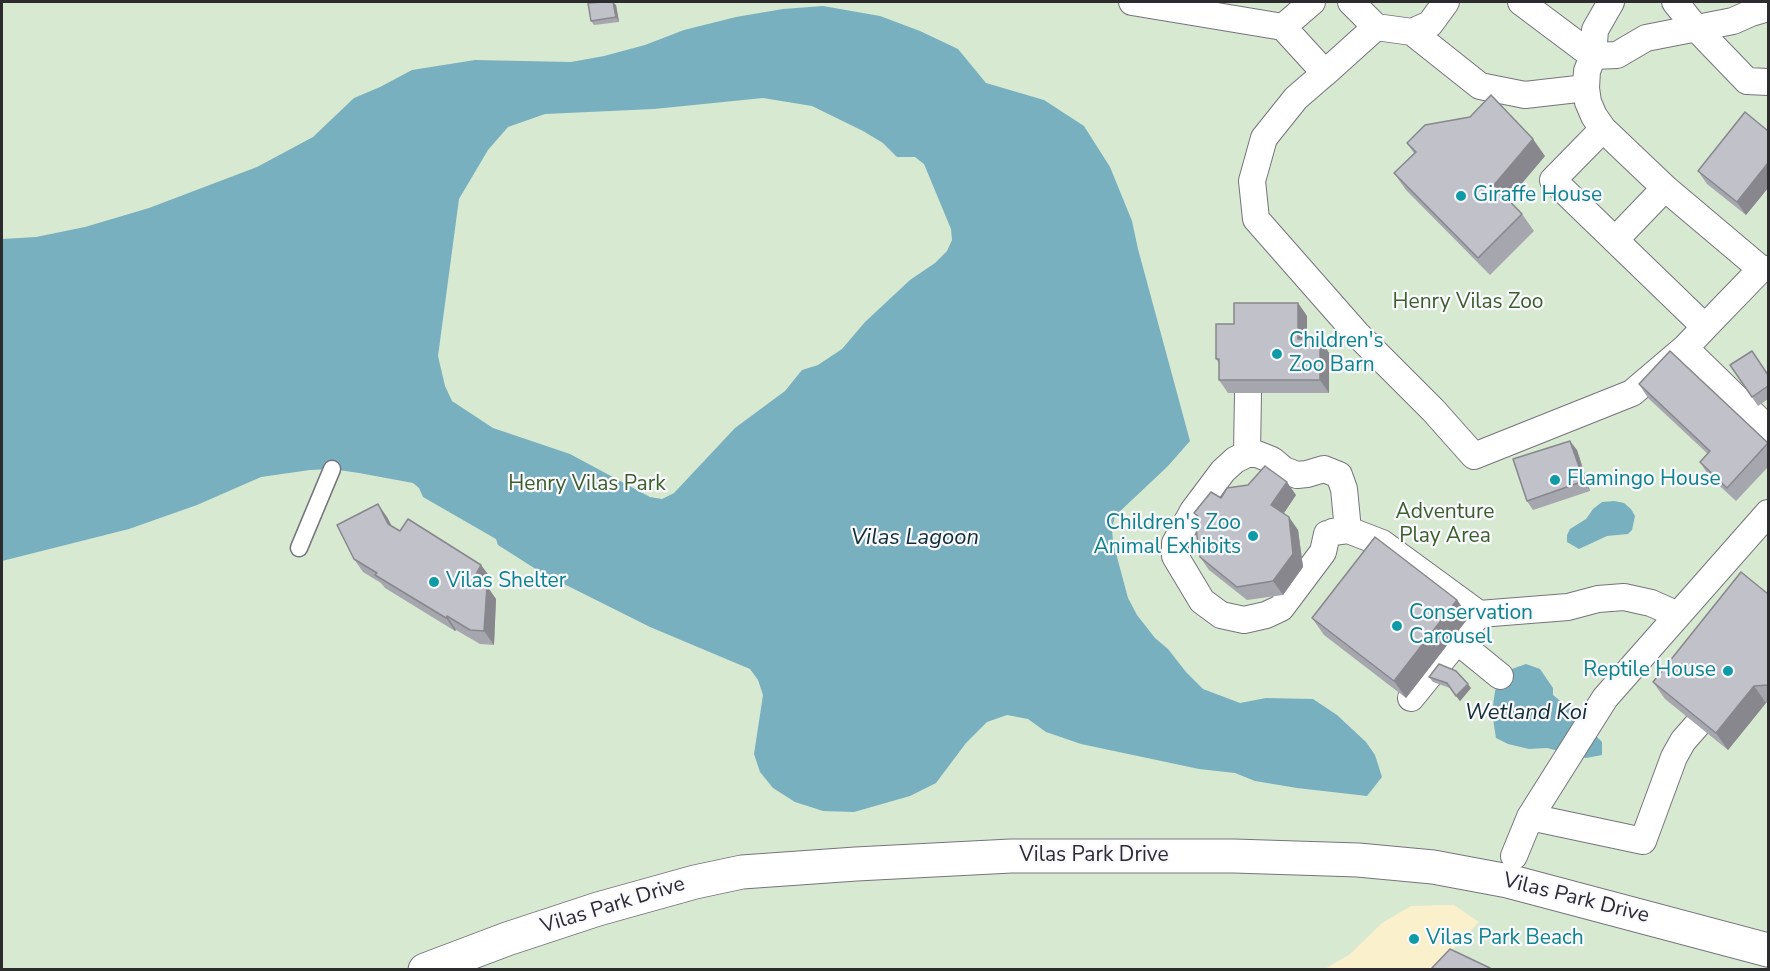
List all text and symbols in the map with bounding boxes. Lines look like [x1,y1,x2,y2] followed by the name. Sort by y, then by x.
[1473,183,1602,209] place label: Giraffe House
[1454,189,1468,203] marker: Giraffe House
[1392,290,1544,316] park label: Henry Vilas Zoo
[1289,329,1384,379] place label: Children's Zoo Barn
[1270,347,1284,361] marker: Children's Zoo Barn
[1567,467,1721,493] place label: Flamingo House
[508,472,666,498] park label: Henry Vilas Park
[1548,473,1562,487] marker: Flamingo House
[1396,500,1494,550] park label: Adventure Play Area
[1094,511,1241,561] place label: Children's Zoo Animal Exhibits
[851,526,979,552] water label: Vilas Lagoon
[1246,529,1260,543] marker: Children's Zoo Animal Exhibits
[446,569,566,595] place label: Vilas Shelter
[427,575,441,589] marker: Vilas Shelter
[1409,601,1533,651] place label: Conservation Carousel
[1390,619,1404,633] marker: Conservation Carousel
[1583,658,1716,684] place label: Reptile House
[1721,664,1735,678] marker: Reptile House
[1465,701,1587,727] water label: Wetland Koi
[1019,843,1169,869] street label: Vilas Park Drive
[1501,869,1651,929] street label: Vilas Park Drive
[538,872,688,940] street label: Vilas Park Drive
[1426,926,1584,952] place label: Vilas Park Beach
[1407,932,1421,946] marker: Vilas Park Beach

